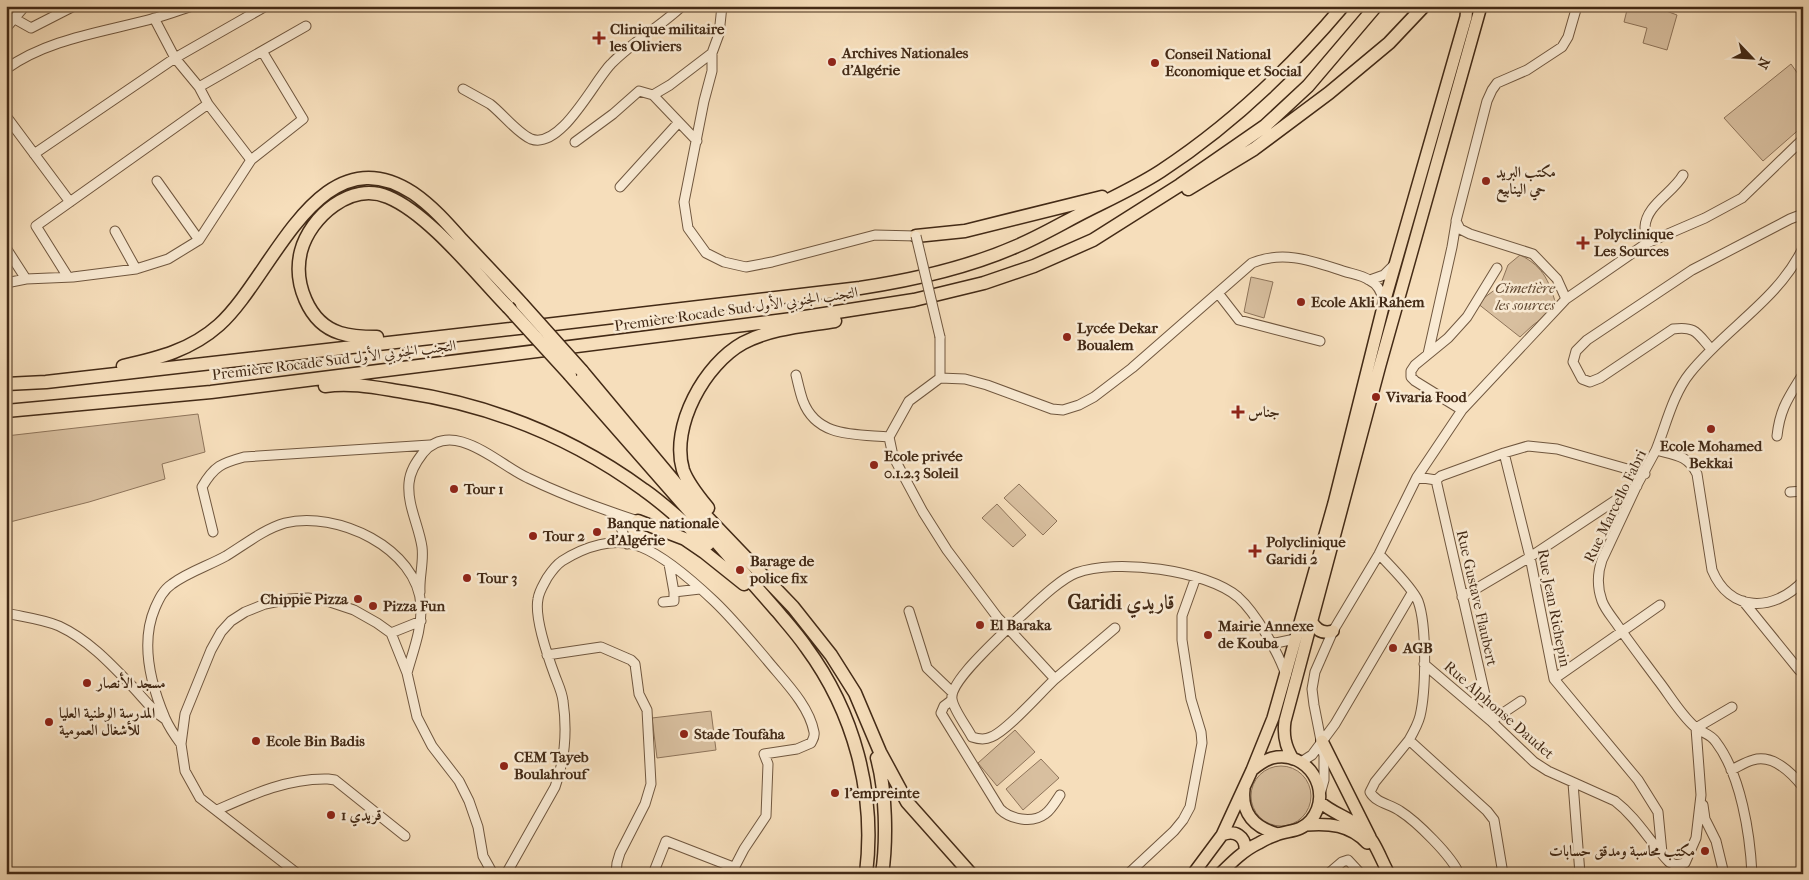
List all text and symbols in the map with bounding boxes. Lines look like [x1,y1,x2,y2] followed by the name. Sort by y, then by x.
[609,20,725,55] place label: Clinique militaire les Oliviers
[592,31,606,45] marker: Clinique militaire les Oliviers
[1726,32,1776,82] north arrow
[841,44,969,79] place label: Archives Nationales d'Algérie
[1165,45,1302,80] place label: Conseil National Economique et Social
[1753,55,1773,72] text: N
[826,56,838,68] marker: Archives Nationales d'Algérie
[1149,57,1161,69] marker: Conseil National Economique et Social
[1496,163,1556,203] place label: مكتب البريد حي الينابيع
[1480,175,1492,187] marker: مكتب البريد حي الينابيع
[1594,225,1674,260] place label: Polyclinique Les Sources
[1576,236,1590,250] marker: Polyclinique Les Sources
[1494,279,1556,314] park label: Cimetière les sources
[613,281,859,338] street label: Première Rocade Sud التجنب الجنوبي الأول
[1311,293,1425,311] place label: Ecole Akli Rahem
[1295,296,1307,308] marker: Ecole Akli Rahem
[1077,319,1159,354] place label: Lycée Dekar Boualem
[1061,331,1073,343] marker: Lycée Dekar Boualem
[211,334,457,387] street label: Première Rocade Sud التجنب الجنوبي الأول
[1385,388,1467,406] place label: Vivaria Food
[1370,391,1382,403] marker: Vivaria Food
[1248,403,1280,421] place label: جناس
[1232,406,1244,418] marker: جناس
[1705,423,1717,435] marker: Ecole Mohamed Bekkai
[1660,437,1763,472] place label: Ecole Mohamed Bekkai
[1580,446,1650,565] street label: Rue Marcello Fabri
[884,447,963,482] place label: Ecole privée 0.1.2.3 Soleil
[868,459,880,471] marker: Ecole privée 0.1.2.3 Soleil
[463,480,504,498] place label: Tour 1
[448,483,460,495] marker: Tour 1
[607,514,720,549] place label: Banque nationale d'Algérie
[591,526,603,538] marker: Banque nationale d'Algérie
[542,527,585,545] place label: Tour 2
[1453,528,1502,668] street label: Rue Gustave Flaubert
[527,530,539,542] marker: Tour 2
[1266,533,1346,568] place label: Polyclinique Garidi 2
[1248,544,1262,558] marker: Polyclinique Garidi 2
[1534,547,1574,669] street label: Rue Jean Richepin
[749,552,815,587] place label: Barage de police fix
[734,564,746,576] marker: Barage de police fix
[476,569,517,587] place label: Tour 3
[461,572,473,584] marker: Tour 3
[260,590,349,608] place label: Chippie Pizza
[1067,591,1175,619] district label: Garidi قاريدي
[352,593,364,605] marker: Chippie Pizza
[383,597,445,615] place label: Pizza Fun
[367,600,379,612] marker: Pizza Fun
[990,616,1052,634] place label: El Baraka
[1217,617,1314,652] place label: Mairie Annexe de Kouba
[974,619,986,631] marker: El Baraka
[1202,629,1214,641] marker: Mairie Annexe de Kouba
[1402,639,1433,657] place label: AGB
[1387,642,1399,654] marker: AGB
[1440,657,1558,763] street label: Rue Alphonse Daudet
[95,672,166,692] place label: مسجد الأنصار
[81,677,93,689] marker: مسجد الأنصار
[59,704,155,739] place label: المدرسة الوطنية العليا للأشغال العمومية
[43,716,55,728] marker: المدرسة الوطنية العليا للأشغال العمومية
[694,725,786,743] place label: Stade Toufaha
[678,728,690,740] marker: Stade Toufaha
[266,732,365,750] place label: Ecole Bin Badis
[250,735,262,747] marker: Ecole Bin Badis
[514,748,590,783] place label: CEM Tayeb Boulahrouf
[498,760,510,772] marker: CEM Tayeb Boulahrouf
[844,784,920,802] place label: l'empreinte
[829,787,841,799] marker: l'empreinte
[341,806,382,827] place label: قريدي 1
[325,809,337,821] marker: قريدي 1
[1549,842,1695,861] place label: مكتب محاسبة ومدقق حسابات
[1699,845,1711,857] marker: مكتب محاسبة ومدقق حسابات

